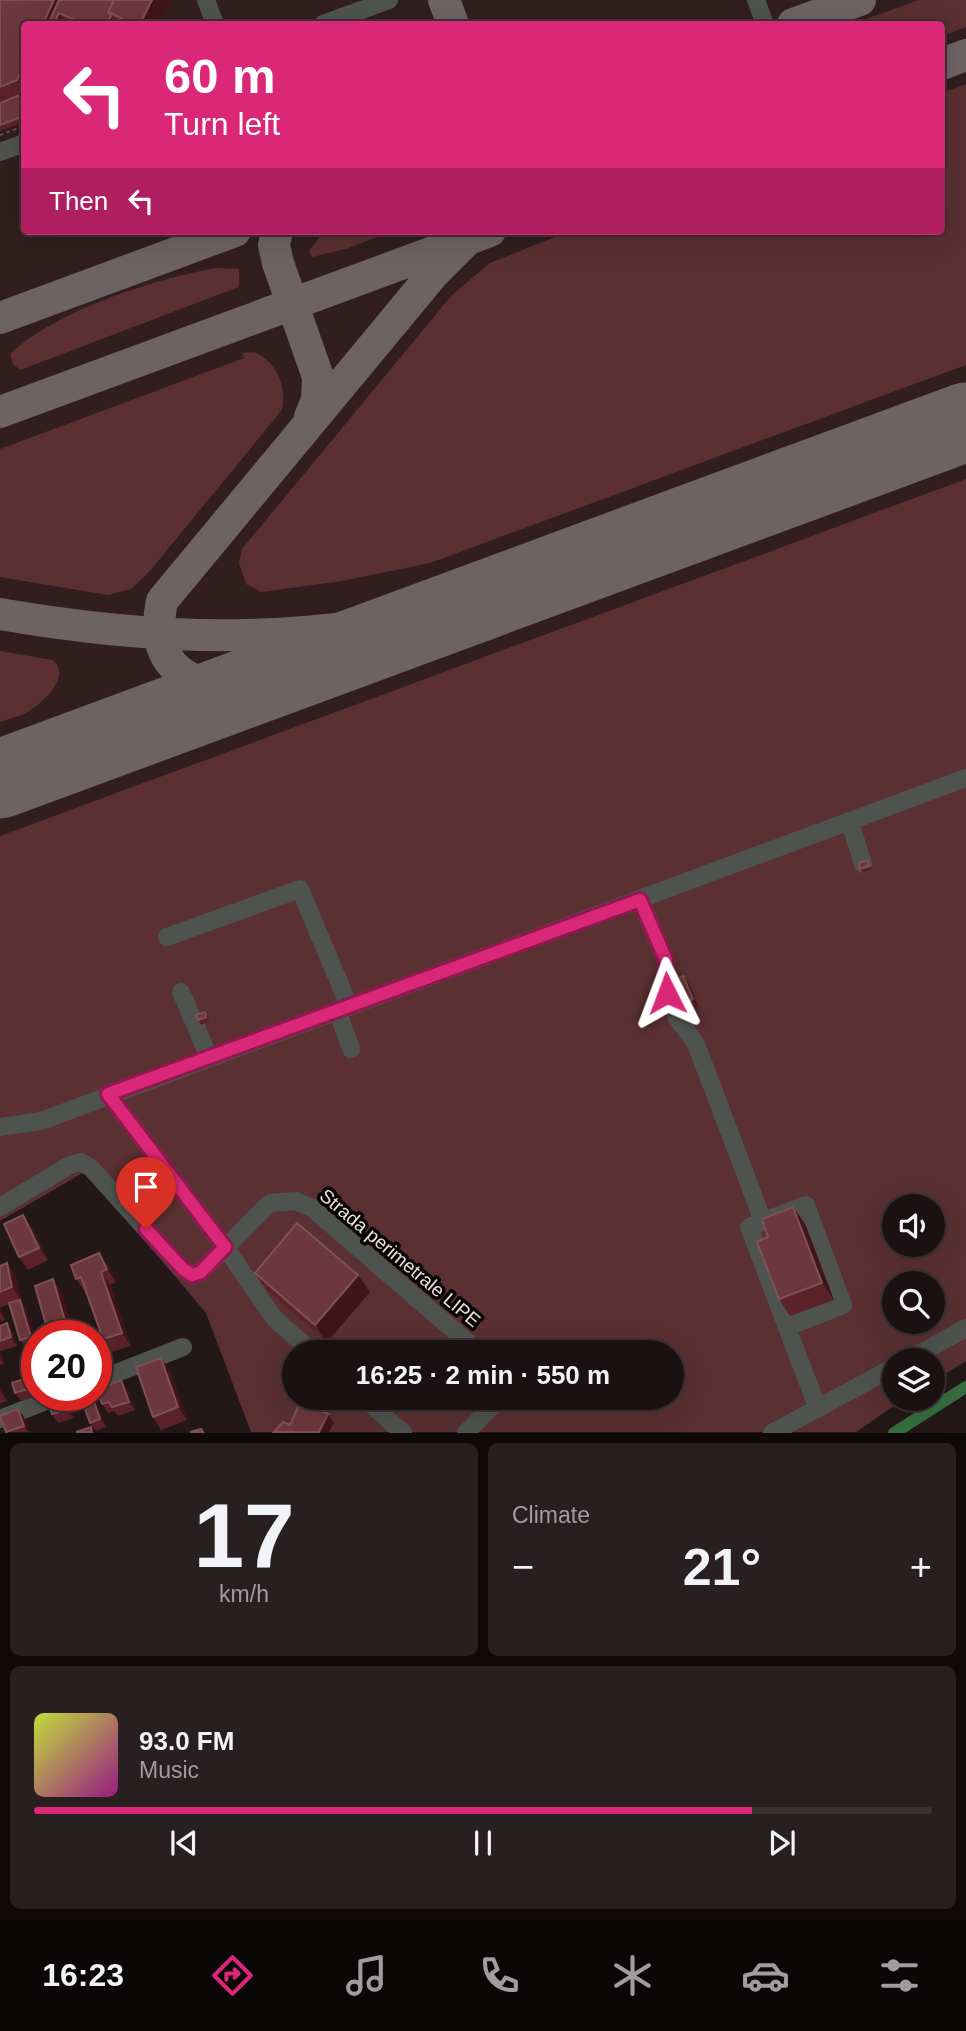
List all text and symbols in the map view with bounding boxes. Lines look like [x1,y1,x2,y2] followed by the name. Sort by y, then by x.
[49,49,140,140] icon: left
[164,49,276,103] text: 60 m
[164,106,280,142] text: Turn left
[122,182,160,220] icon: left
[49,186,108,216] text: Then
[630,956,704,1030] position arrow
[116,1157,176,1229] pin
[127,1168,165,1206] icon: arrive
[316,1185,484,1331] street label: Strada perimetrale LIPE
[882,1194,945,1411] map controls
[882,1194,945,1257] button: sound
[882,1271,945,1334] button: search
[21,1320,112,1411] speed limit sign: 20
[882,1348,945,1411] button: layers
[356,1360,610,1390] text: 16:25 · 2 min · 550 m
[193,1485,295,1586] text: 17
[512,1502,590,1528] text: Climate
[683,1538,761,1596] text: 21°
[512,1546,534,1588] text: −
[910,1546,932,1588] text: +
[219,1581,269,1607] text: km/h
[139,1726,234,1756] text: 93.0 FM
[139,1757,199,1783] text: Music
[165,1824,203,1862] icon: previous
[464,1824,502,1862] icon: pause
[763,1824,801,1862] icon: next
[208,1951,257,2000] icon: directions
[342,1951,391,2000] icon: music
[475,1951,524,2000] icon: phone
[608,1951,657,2000] icon: climate
[741,1951,790,2000] icon: car
[875,1951,924,2000] icon: filters
[42,1957,124,1993] text: 16:23

